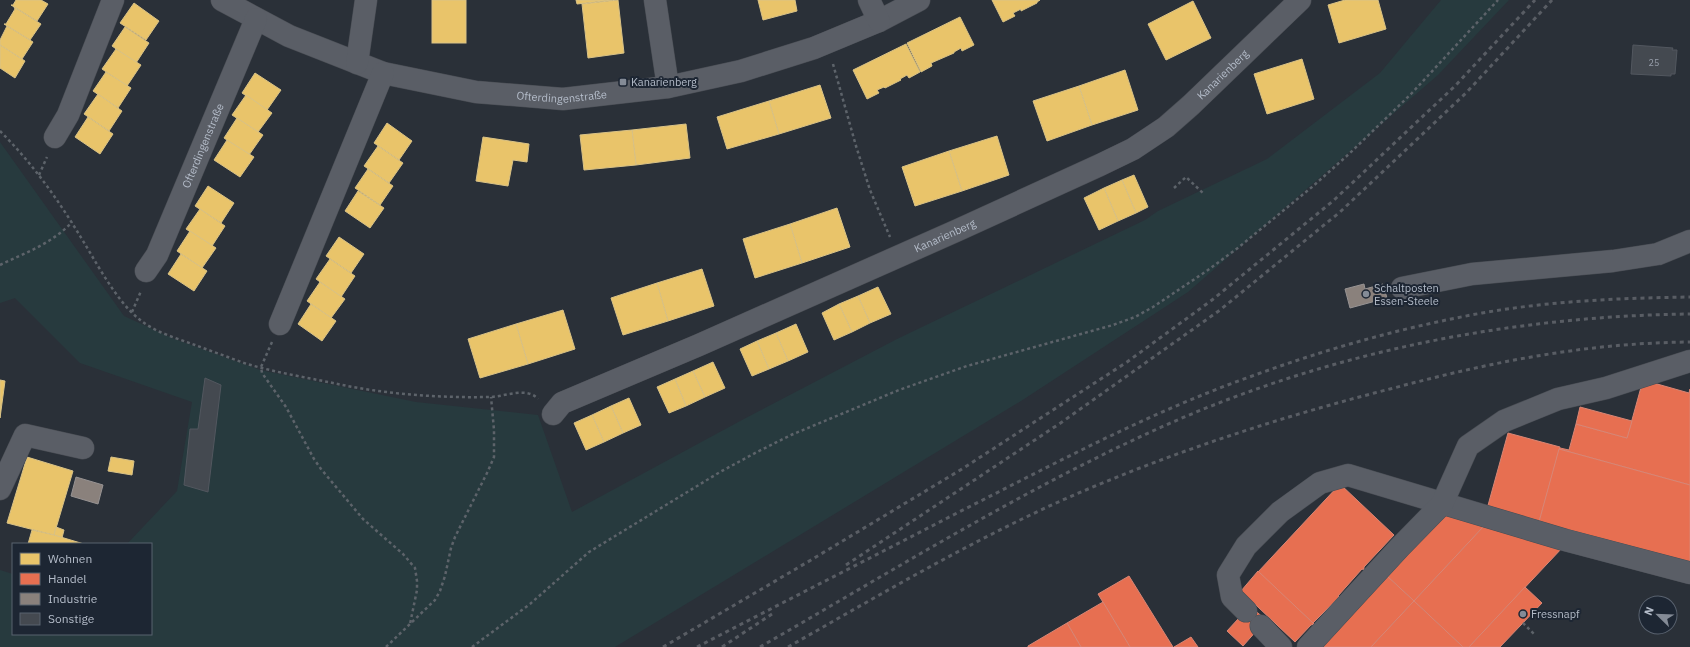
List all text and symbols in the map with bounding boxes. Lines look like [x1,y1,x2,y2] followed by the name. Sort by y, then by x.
[1194,47,1251,103] street label: Kanarienberg
[1649,57,1659,68] house number: 25
[631,75,697,89] place label: Kanarienberg
[618,77,628,87] marker: Kanarienberg
[516,87,608,106] street label: Ofterdingenstraße
[179,101,227,190] street label: Ofterdingenstraße
[912,216,978,256] street label: Kanarienberg
[1374,281,1439,308] place label: Schaltposten Essen-Steele
[1361,289,1371,299] marker: Schaltposten Essen-Steele
[12,543,152,635] legend
[48,551,92,566] text: Wohnen
[48,571,87,586] text: Handel
[48,591,98,606] text: Industrie
[1638,595,1678,635] north arrow
[1641,605,1657,617] text: N
[1531,607,1580,621] place label: Fressnapf
[1518,609,1528,619] marker: Fressnapf
[48,611,95,626] text: Sonstige

